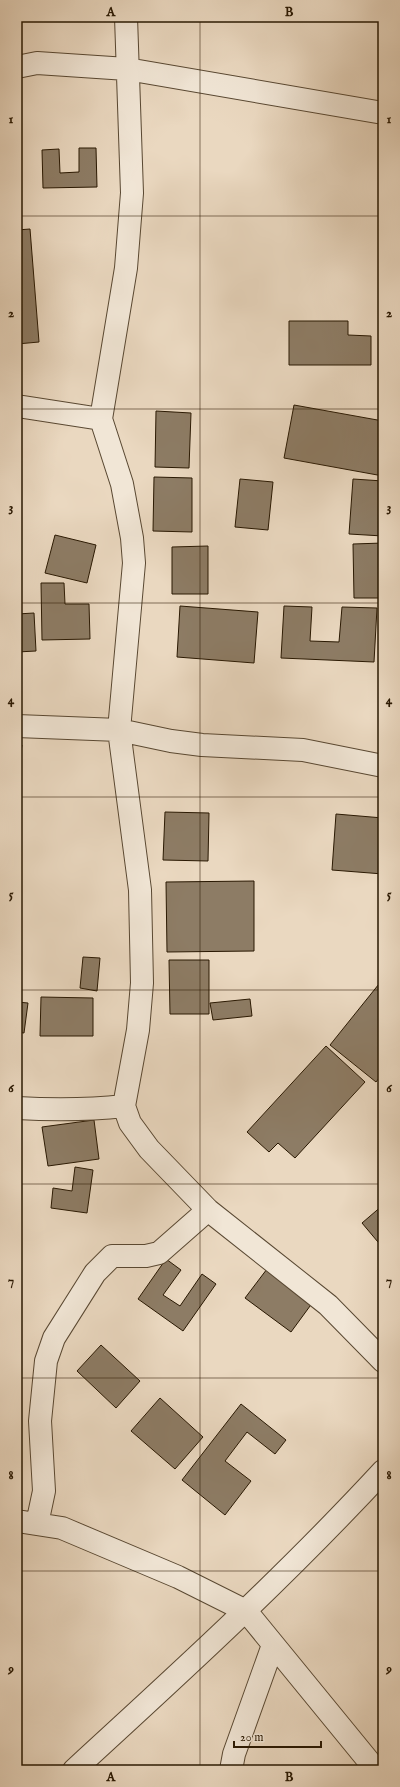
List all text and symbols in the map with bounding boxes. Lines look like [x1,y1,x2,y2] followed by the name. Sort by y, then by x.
[106,4,117,21] text: A
[285,4,294,21] text: B
[9,111,14,128] text: 1
[387,111,392,128] text: 1
[8,305,14,322] text: 2
[386,305,392,322] text: 2
[9,499,14,516] text: 3
[387,499,392,516] text: 3
[8,692,15,709] text: 4
[386,692,393,709] text: 4
[9,886,14,903] text: 5
[387,886,392,903] text: 5
[8,1080,14,1097] text: 6
[386,1080,392,1097] text: 6
[8,1273,14,1290] text: 7
[386,1273,392,1290] text: 7
[8,1467,14,1484] text: 8
[386,1467,392,1484] text: 8
[7,1661,14,1678] text: 9
[385,1661,392,1678] text: 9
[234,1723,321,1749] scale bar
[240,1730,263,1745] text: 20 m
[106,1769,117,1786] text: A
[285,1769,294,1786] text: B

